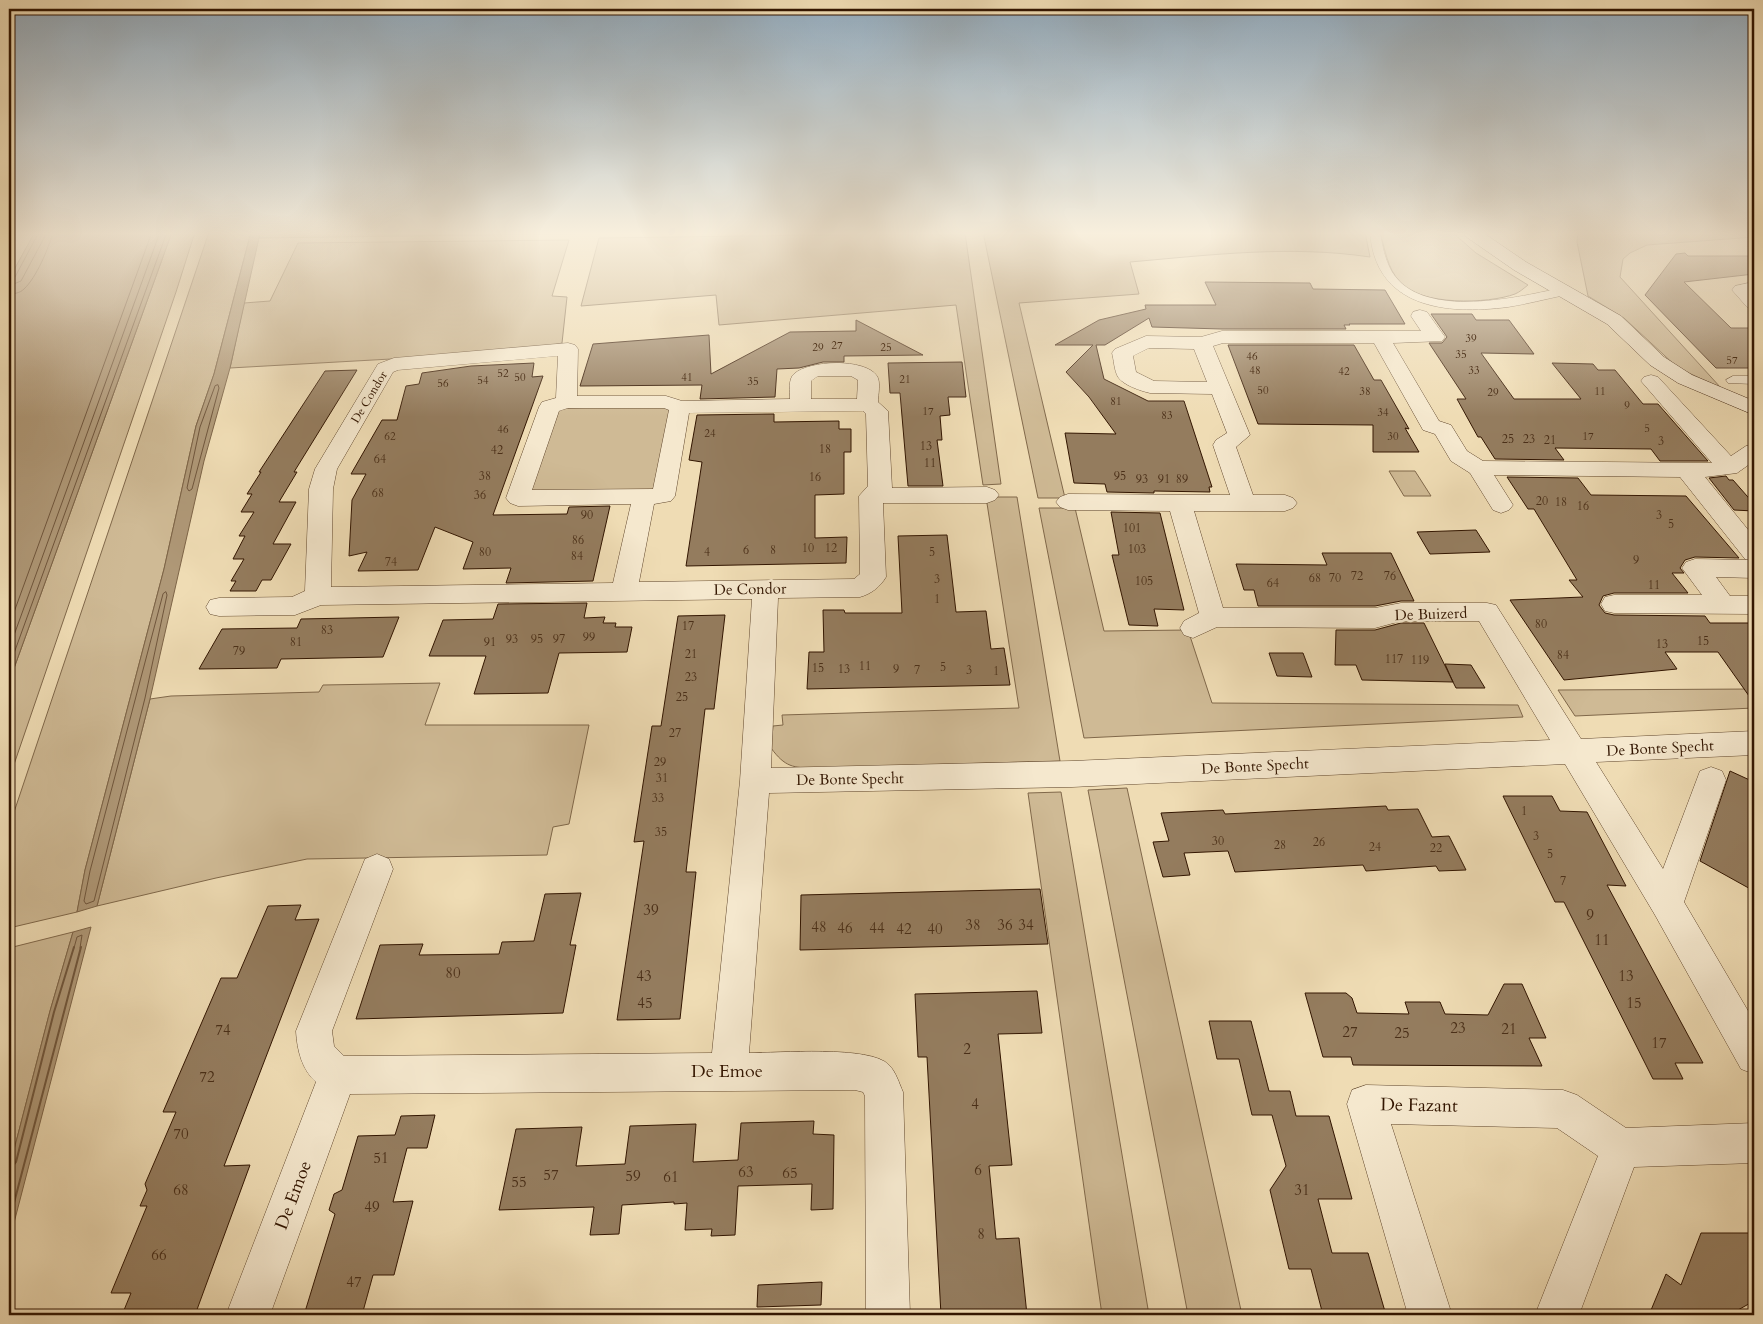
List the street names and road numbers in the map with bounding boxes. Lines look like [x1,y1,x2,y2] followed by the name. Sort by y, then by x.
[347,367,391,426] street label: De Condor
[713,578,787,600] street label: De Condor
[1394,603,1468,625] street label: De Buizerd
[1606,735,1714,761] street label: De Bonte Specht
[1201,753,1309,779] street label: De Bonte Specht
[796,768,904,790] street label: De Bonte Specht
[691,1059,763,1084] street label: De Emoe
[1380,1092,1458,1119] street label: De Fazant
[269,1157,318,1233] street label: De Emoe

